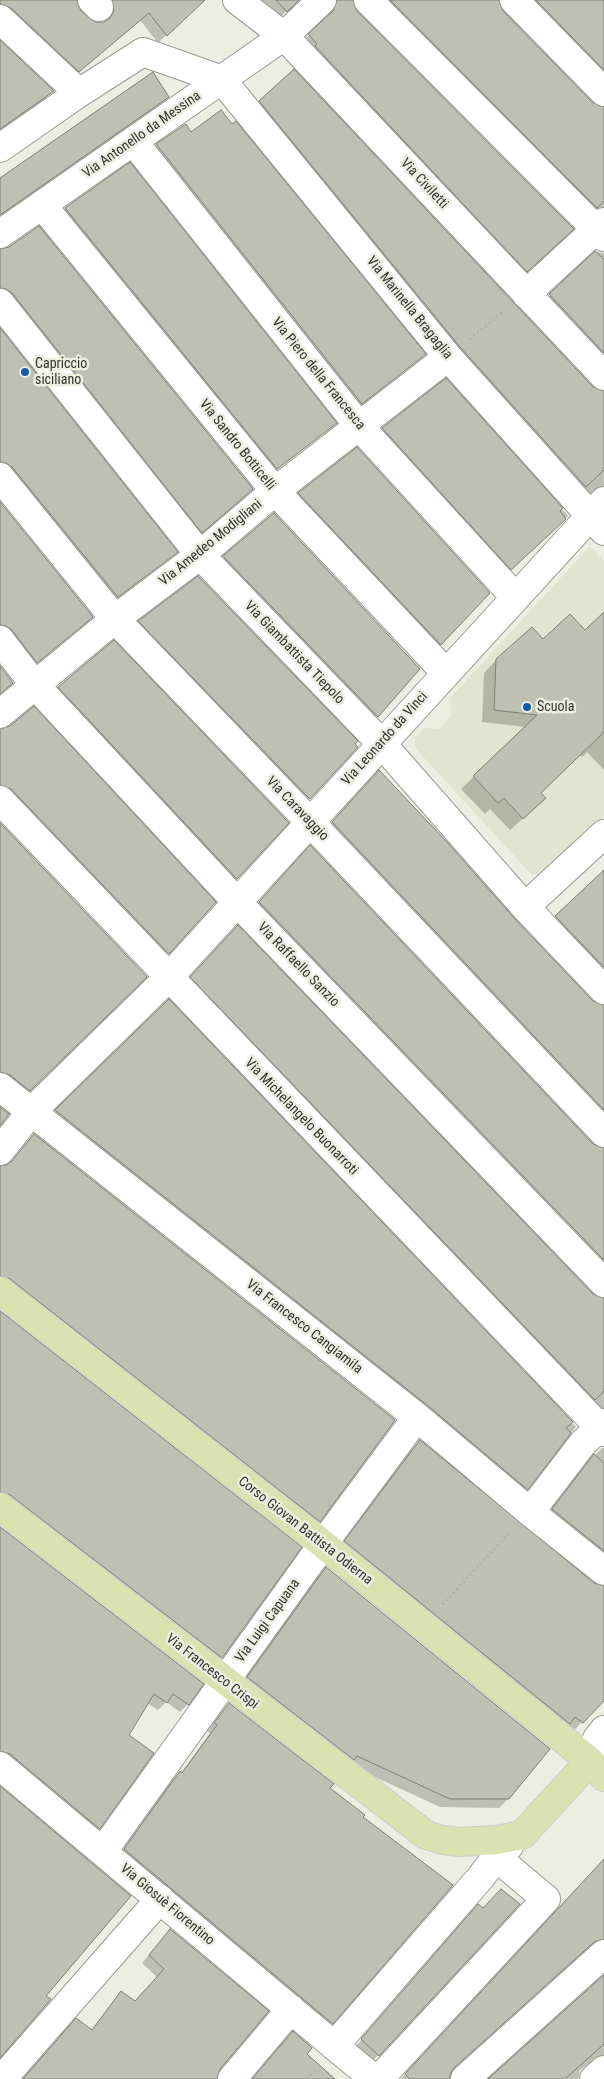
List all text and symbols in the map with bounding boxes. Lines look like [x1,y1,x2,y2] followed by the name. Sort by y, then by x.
[80,88,204,182] street label: Via Antonello da Messina
[397,155,451,213] street label: Via Civiletti
[362,253,456,363] street label: Via Marinella Bragaglia
[268,315,368,433] street label: Via Piero della Francesca
[35,356,87,388] place label: Capriccio siciliano
[19,366,31,378] marker: Capriccio siciliano
[195,396,279,494] street label: Via Sandro Botticelli
[156,496,266,590] street label: Via Amedeo Modigliani
[241,598,347,708] street label: Via Giambattista Tiepolo
[338,689,432,789] street label: Via Leonardo da Vinci
[537,699,574,715] place label: Scuola
[521,701,533,713] marker: Scuola
[262,773,332,845] street label: Via Caravaggio
[253,919,343,1011] street label: Via Raffaello Sanzio
[241,1055,361,1179] street label: Via Michelangelo Buonarroti
[242,1276,366,1378] street label: Via Francesco Cangiamila
[234,1473,376,1589] street label: Corso Giovan Battista Odierna
[232,1576,304,1666] street label: Via Luigi Capuana
[162,1631,262,1713] street label: Via Francesco Crispi
[116,1861,218,1949] street label: Via Giosuè Fiorentino

